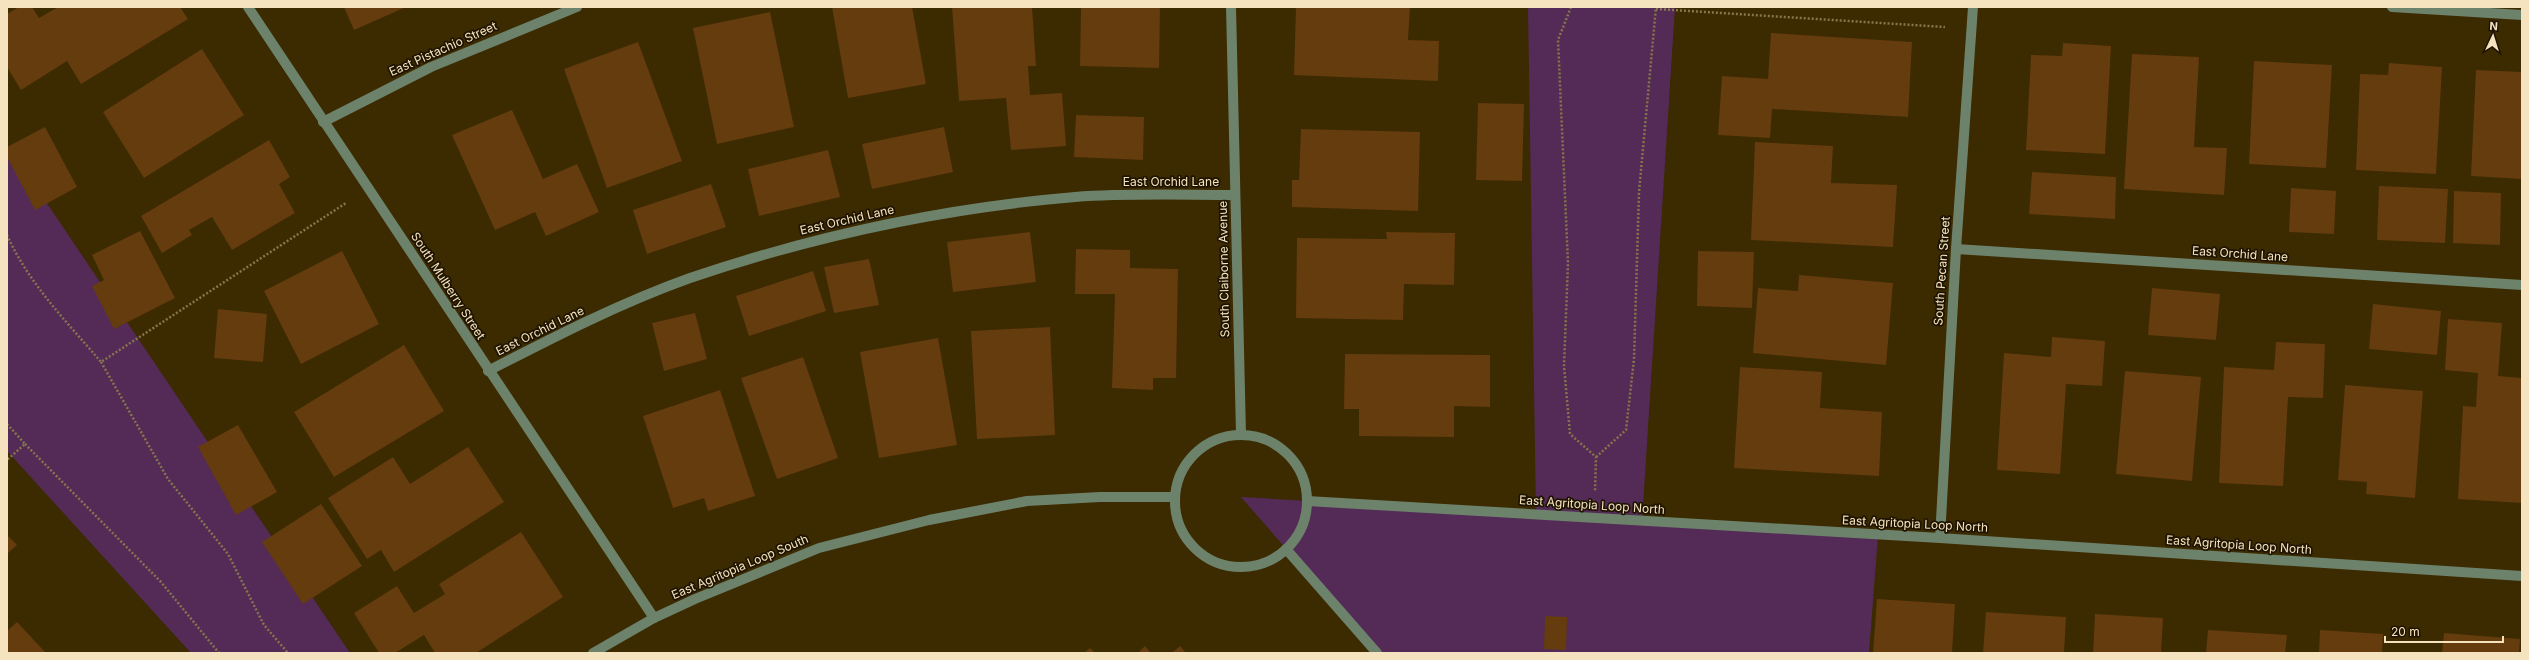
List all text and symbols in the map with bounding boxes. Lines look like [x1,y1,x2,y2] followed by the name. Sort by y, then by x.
[2473,16,2513,56] north arrow
[387,18,499,79] street label: East Pistachio Street
[2489,19,2498,33] text: N
[1123,174,1219,189] street label: East Orchid Lane
[798,201,895,238] street label: East Orchid Lane
[1215,201,1232,337] street label: South Claiborne Avenue
[1930,216,1953,326] street label: South Pecan Street
[408,229,489,342] street label: South Mulberry Street
[2191,243,2289,264] street label: East Orchid Lane
[493,303,586,358] street label: East Orchid Lane
[1519,492,1665,517] street label: East Agritopia Loop North
[1842,512,1988,535] street label: East Agritopia Loop North
[669,531,810,602] street label: East Agritopia Loop South
[2166,532,2312,557] street label: East Agritopia Loop North
[2385,618,2503,644] scale bar
[2391,624,2420,639] text: 20 m

